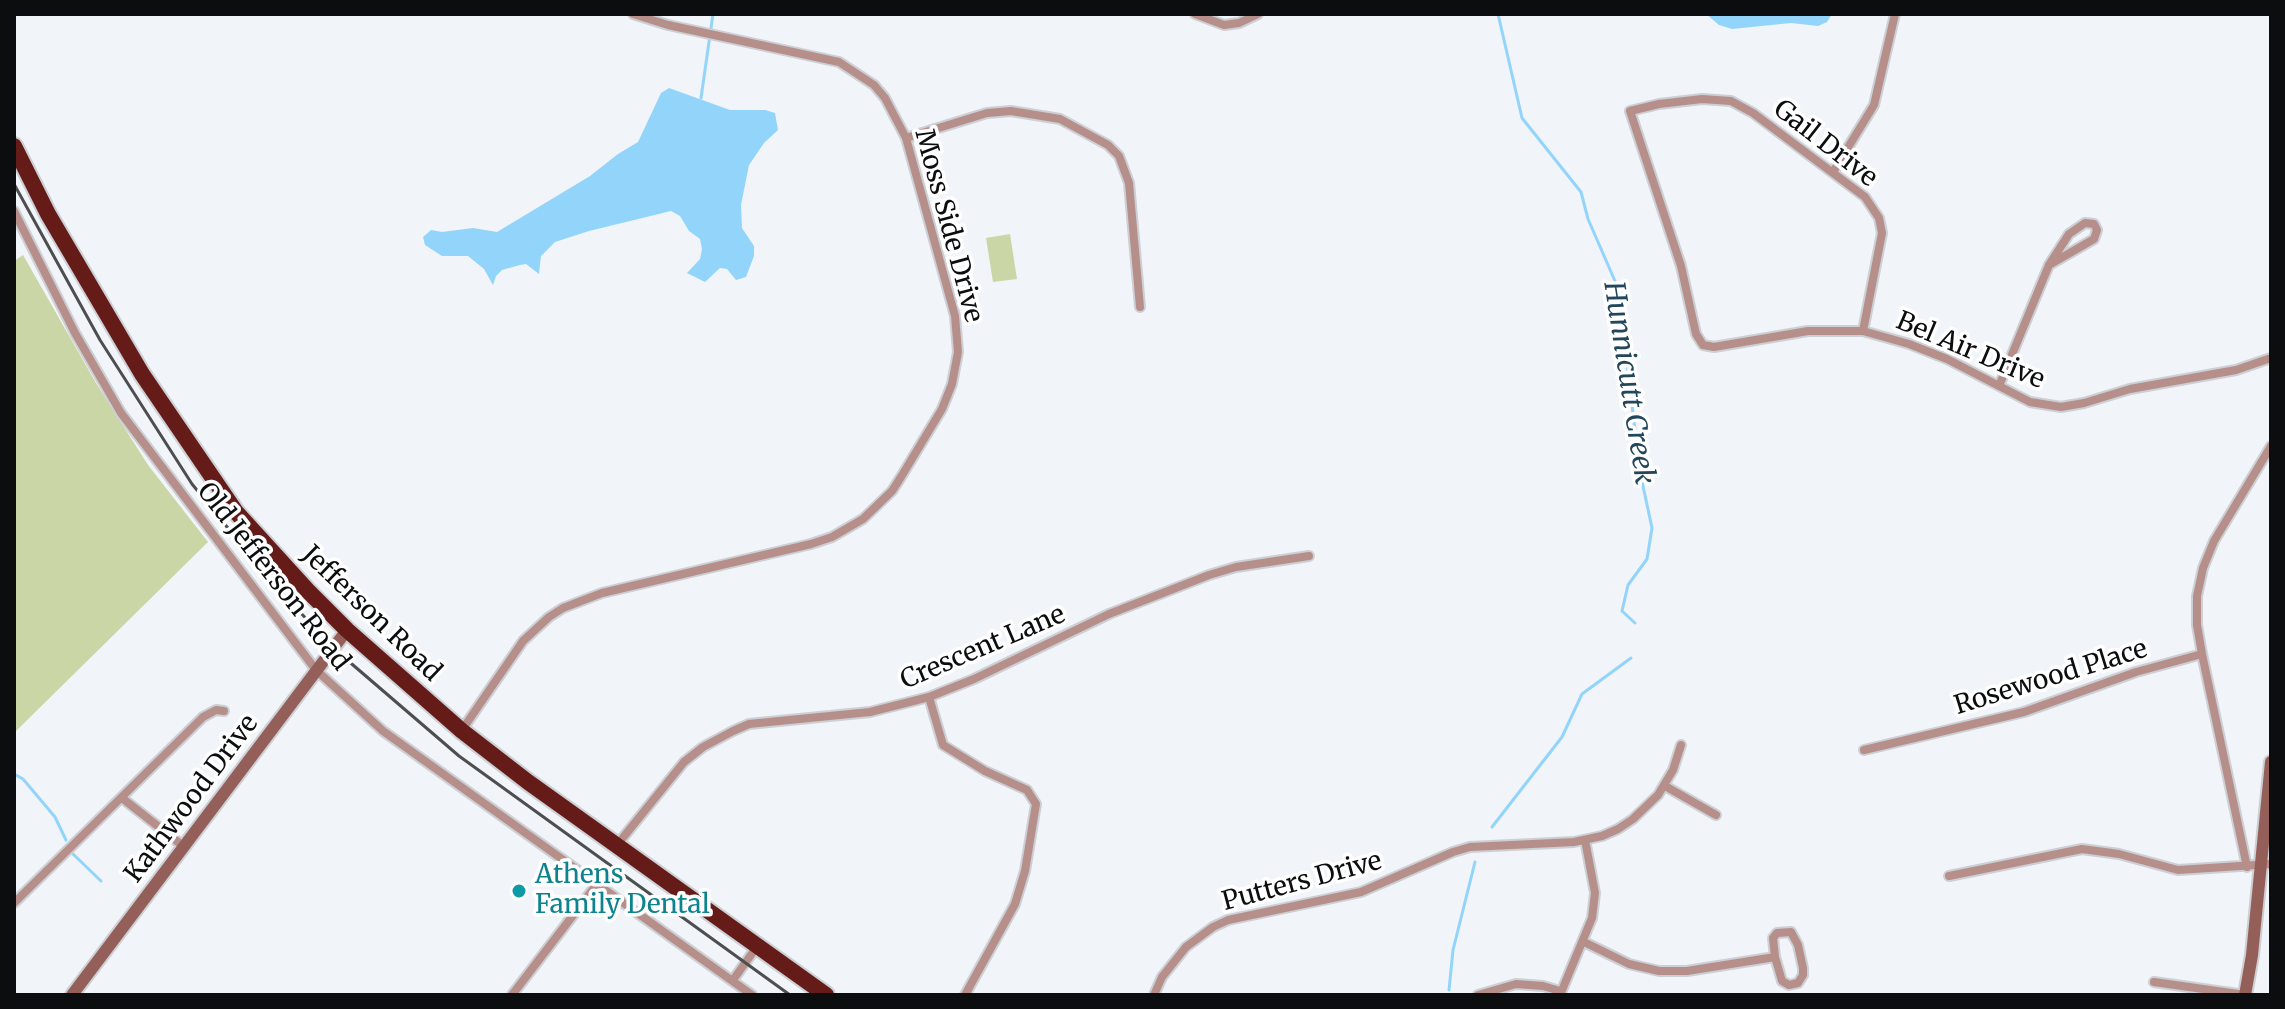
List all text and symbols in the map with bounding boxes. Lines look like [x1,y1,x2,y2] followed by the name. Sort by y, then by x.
[1767,94,1883,194] street label: Gail Drive
[907,126,989,326] street label: Moss Side Drive
[1595,279,1661,487] water label: Hunnicutt Creek
[1891,306,2049,396] street label: Bel Air Drive
[190,477,356,677] street label: Old Jefferson Road
[295,540,447,688] street label: Jefferson Road
[896,599,1070,697] street label: Crescent Lane
[1951,634,2151,722] street label: Rosewood Place
[119,709,265,889] street label: Kathwood Drive
[1219,846,1385,918] street label: Putters Drive
[535,860,710,922] place label: Athens Family Dental
[510,882,528,900] marker: Athens Family Dental

